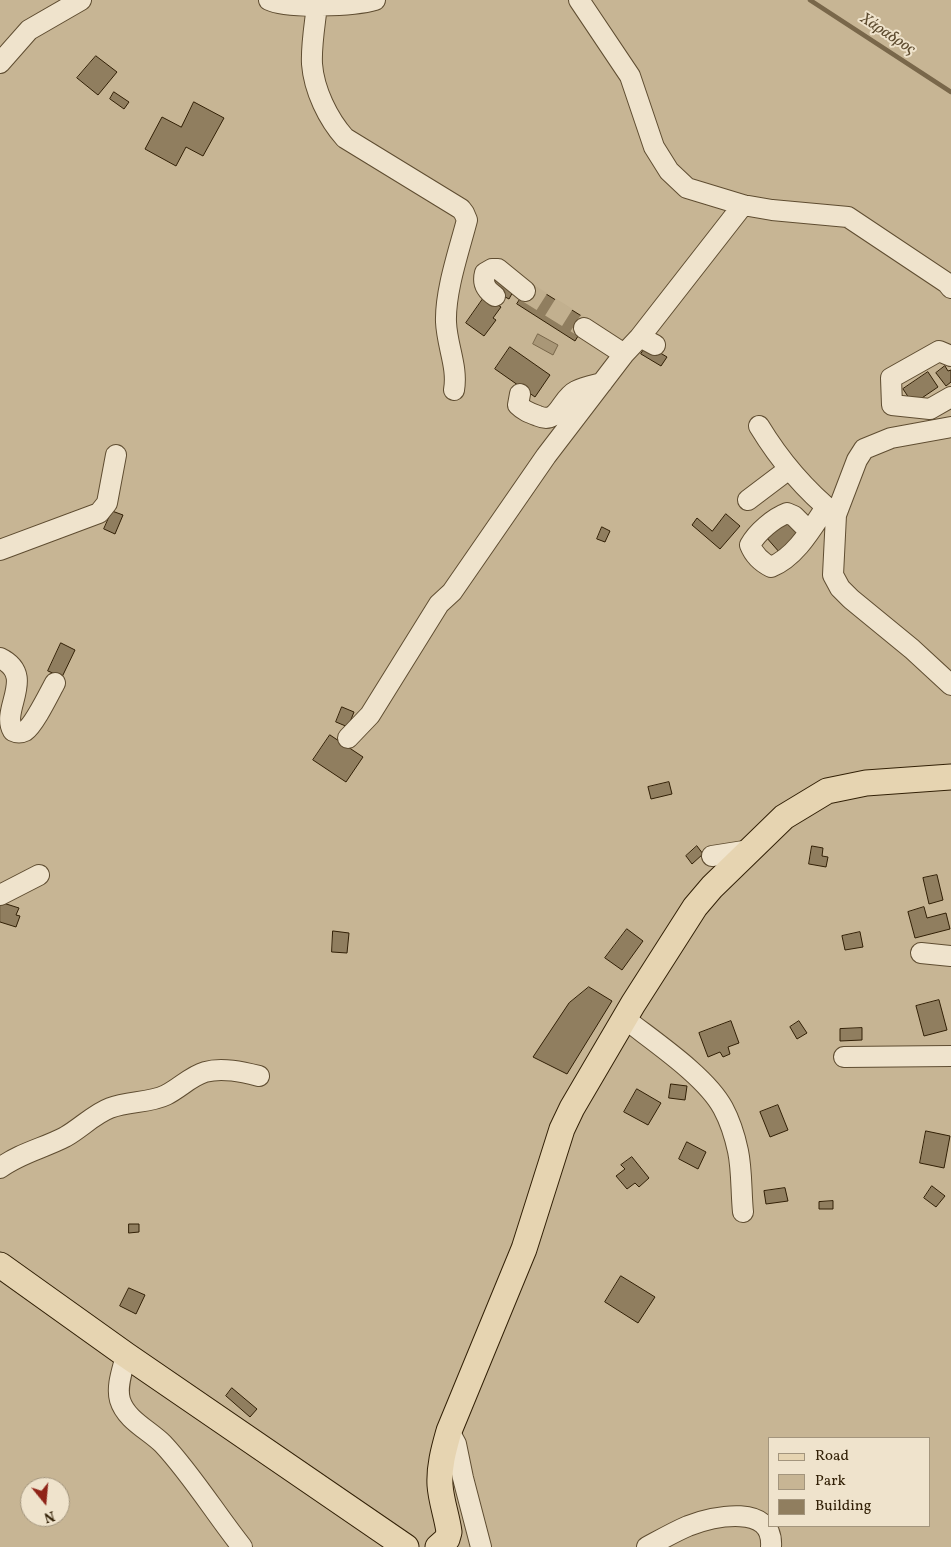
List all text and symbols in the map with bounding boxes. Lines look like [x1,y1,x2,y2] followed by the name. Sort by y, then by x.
[856,10,918,60] water label: Χάραδρος
[768,1437,931,1527] legend
[815,1446,849,1467] text: Road
[815,1471,846,1492] text: Park
[20,1477,70,1527] north arrow
[815,1496,871,1517] text: Building
[42,1505,57,1526] text: N

